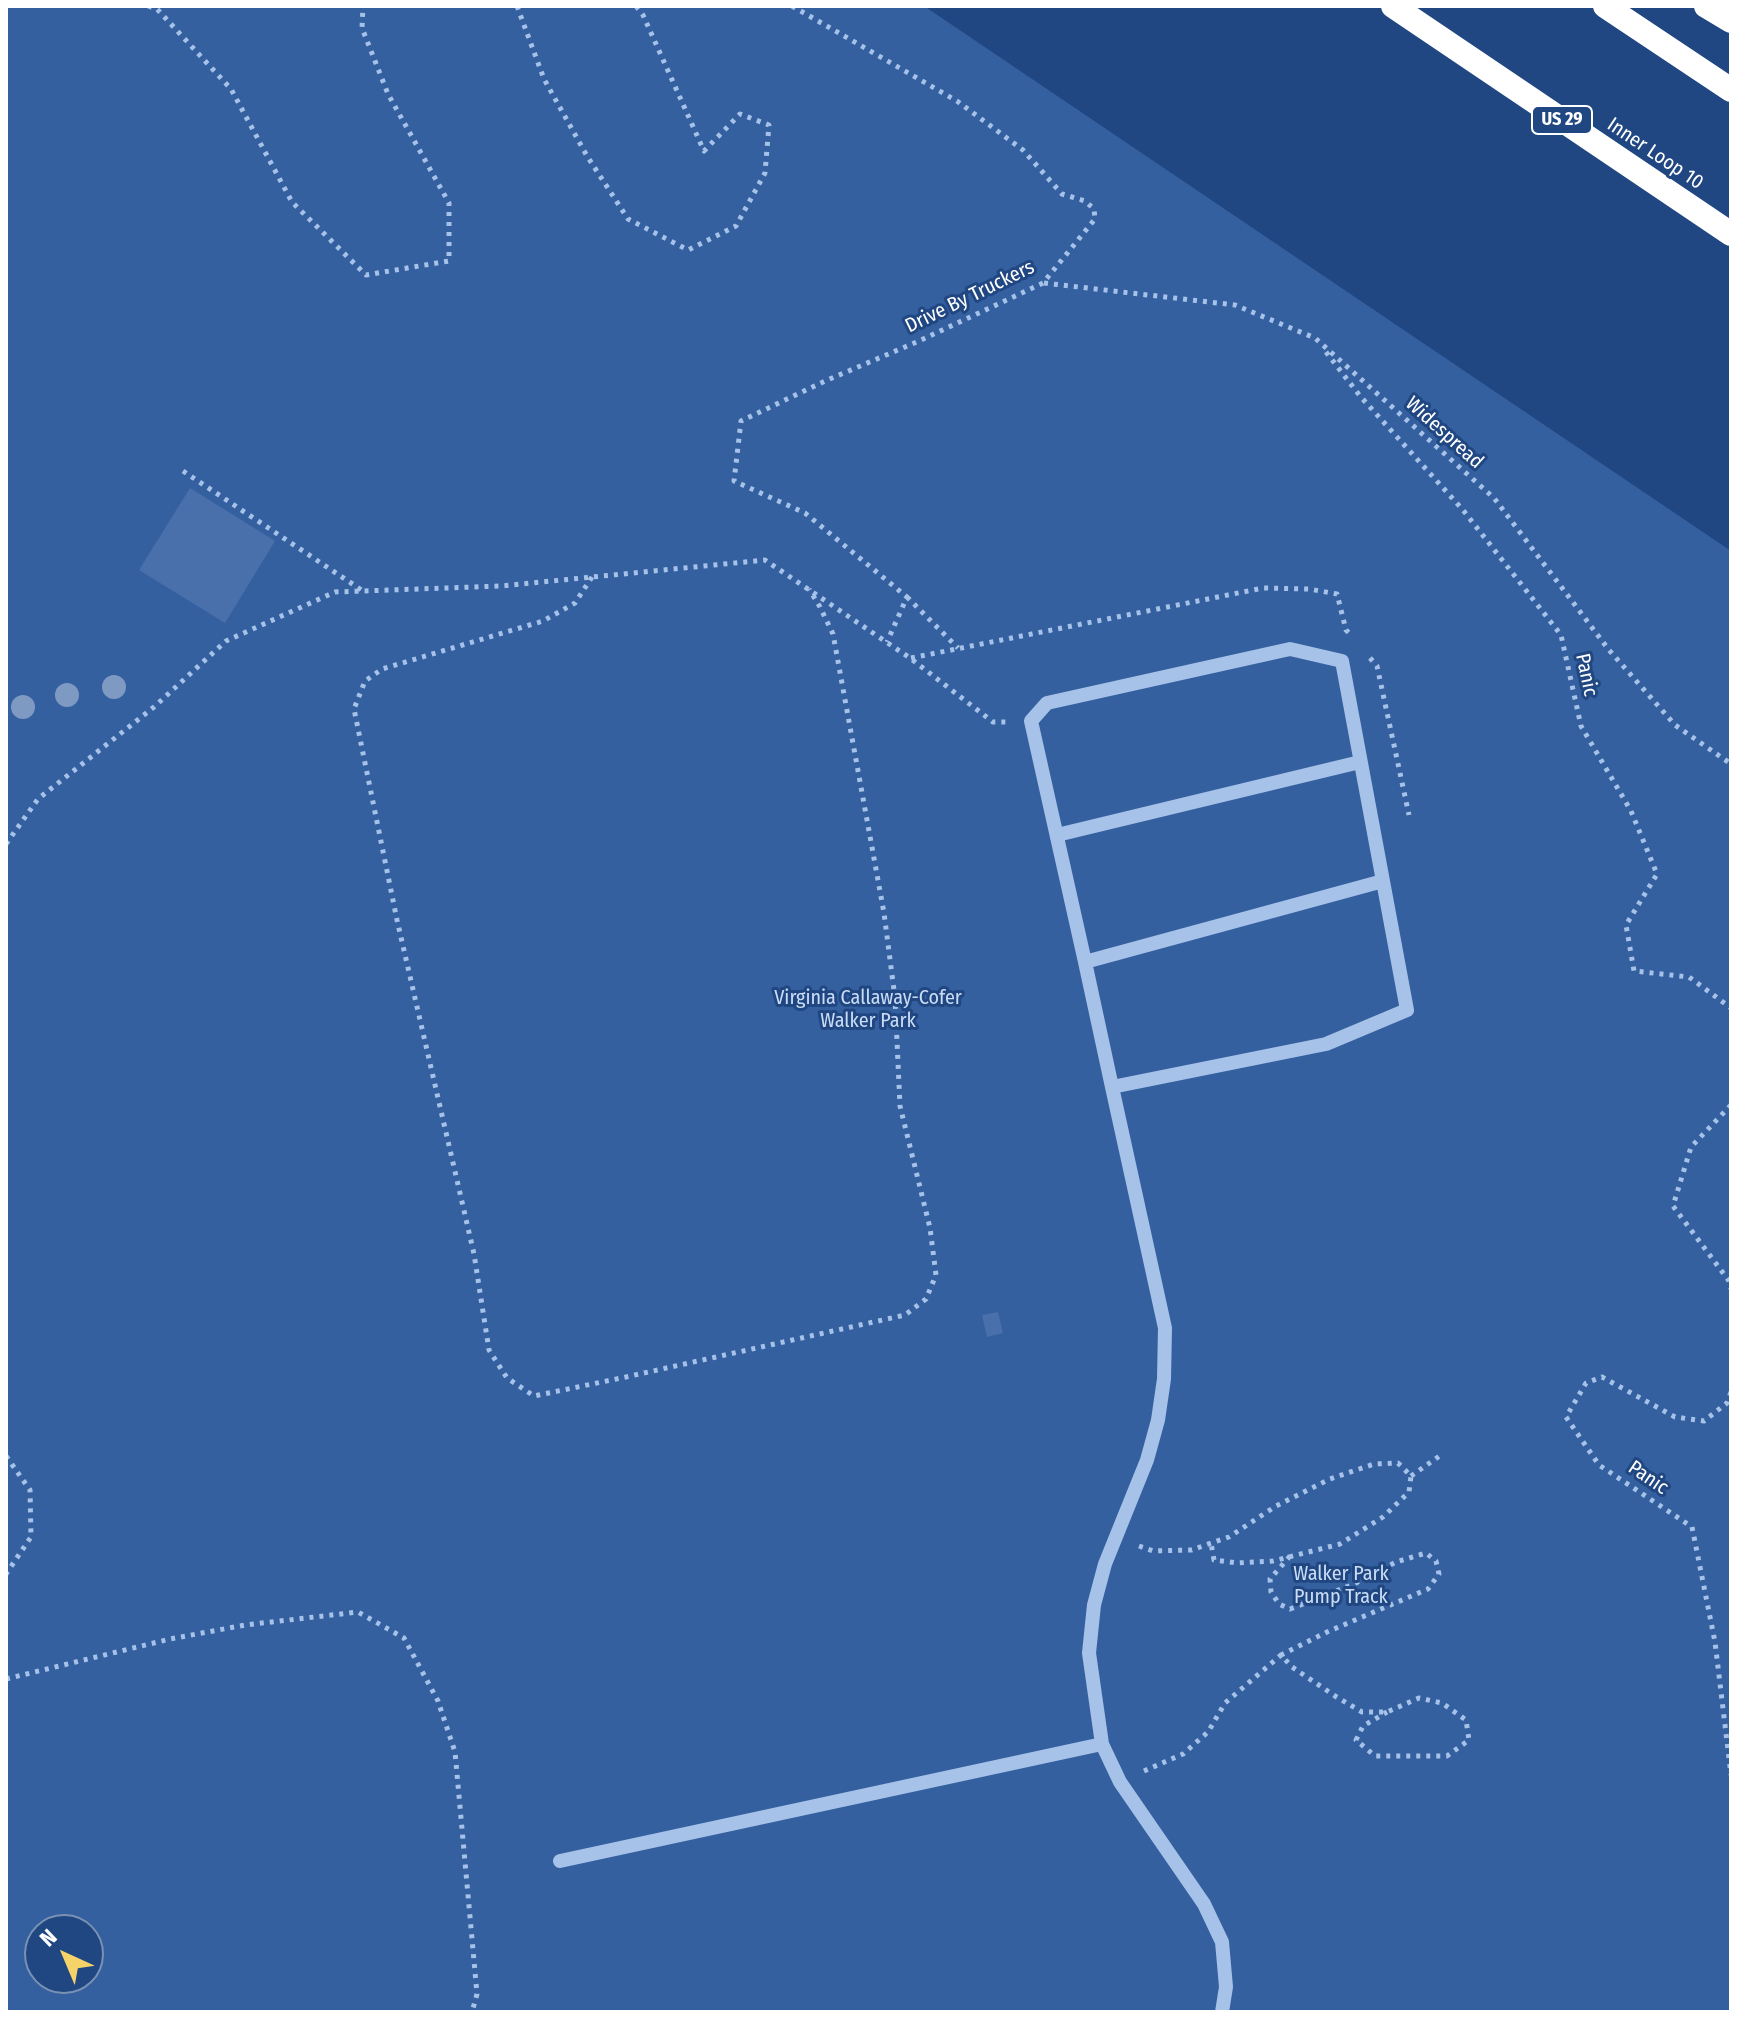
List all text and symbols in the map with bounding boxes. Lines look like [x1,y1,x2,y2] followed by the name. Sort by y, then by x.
[1532,106,1592,134] road number: US 29
[1602,113,1708,195] street label: Inner Loop 10
[902,255,1038,339] street label: Drive By Truckers
[1400,392,1488,474] street label: Widespread
[1570,651,1602,699] street label: Panic
[774,986,962,1033] park label: Virginia Callaway-Cofer Walker Park
[1623,1456,1673,1500] street label: Panic
[1293,1562,1389,1609] park label: Walker Park Pump Track
[24,1914,104,1994] north arrow
[34,1924,62,1952] text: N

